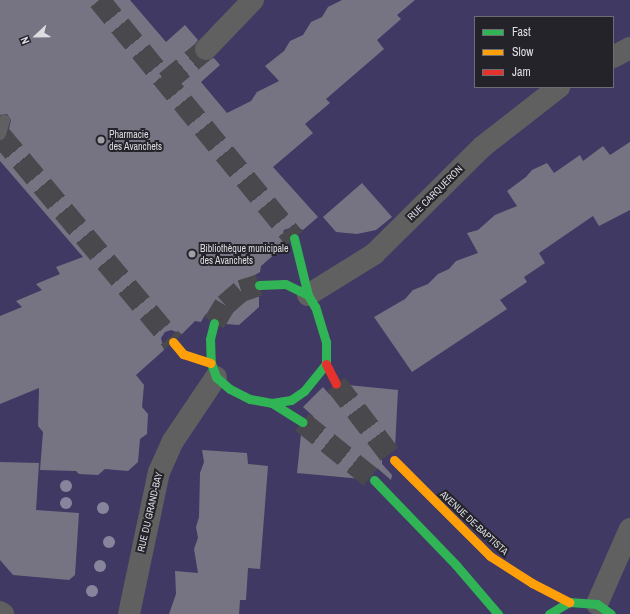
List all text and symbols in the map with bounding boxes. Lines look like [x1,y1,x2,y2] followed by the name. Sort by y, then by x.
[16,16,56,56] north arrow
[474,16,614,88] legend
[512,24,531,40] text: Fast
[17,35,33,46] text: N
[512,44,533,60] text: Slow
[512,64,531,80] text: Jam
[109,128,163,152] place label: Pharmacie des Avanchets
[96,135,106,145] marker: Pharmacie des Avanchets
[405,163,465,223] street label: RUE CARQUERON
[200,242,288,266] place label: Bibliothèque municipale des Avanchets
[187,249,197,259] marker: Bibliothèque municipale des Avanchets
[135,471,165,553] street label: RUE DU GRAND-BAY
[438,488,510,558] street label: AVENUE DE-BAPTISTA

